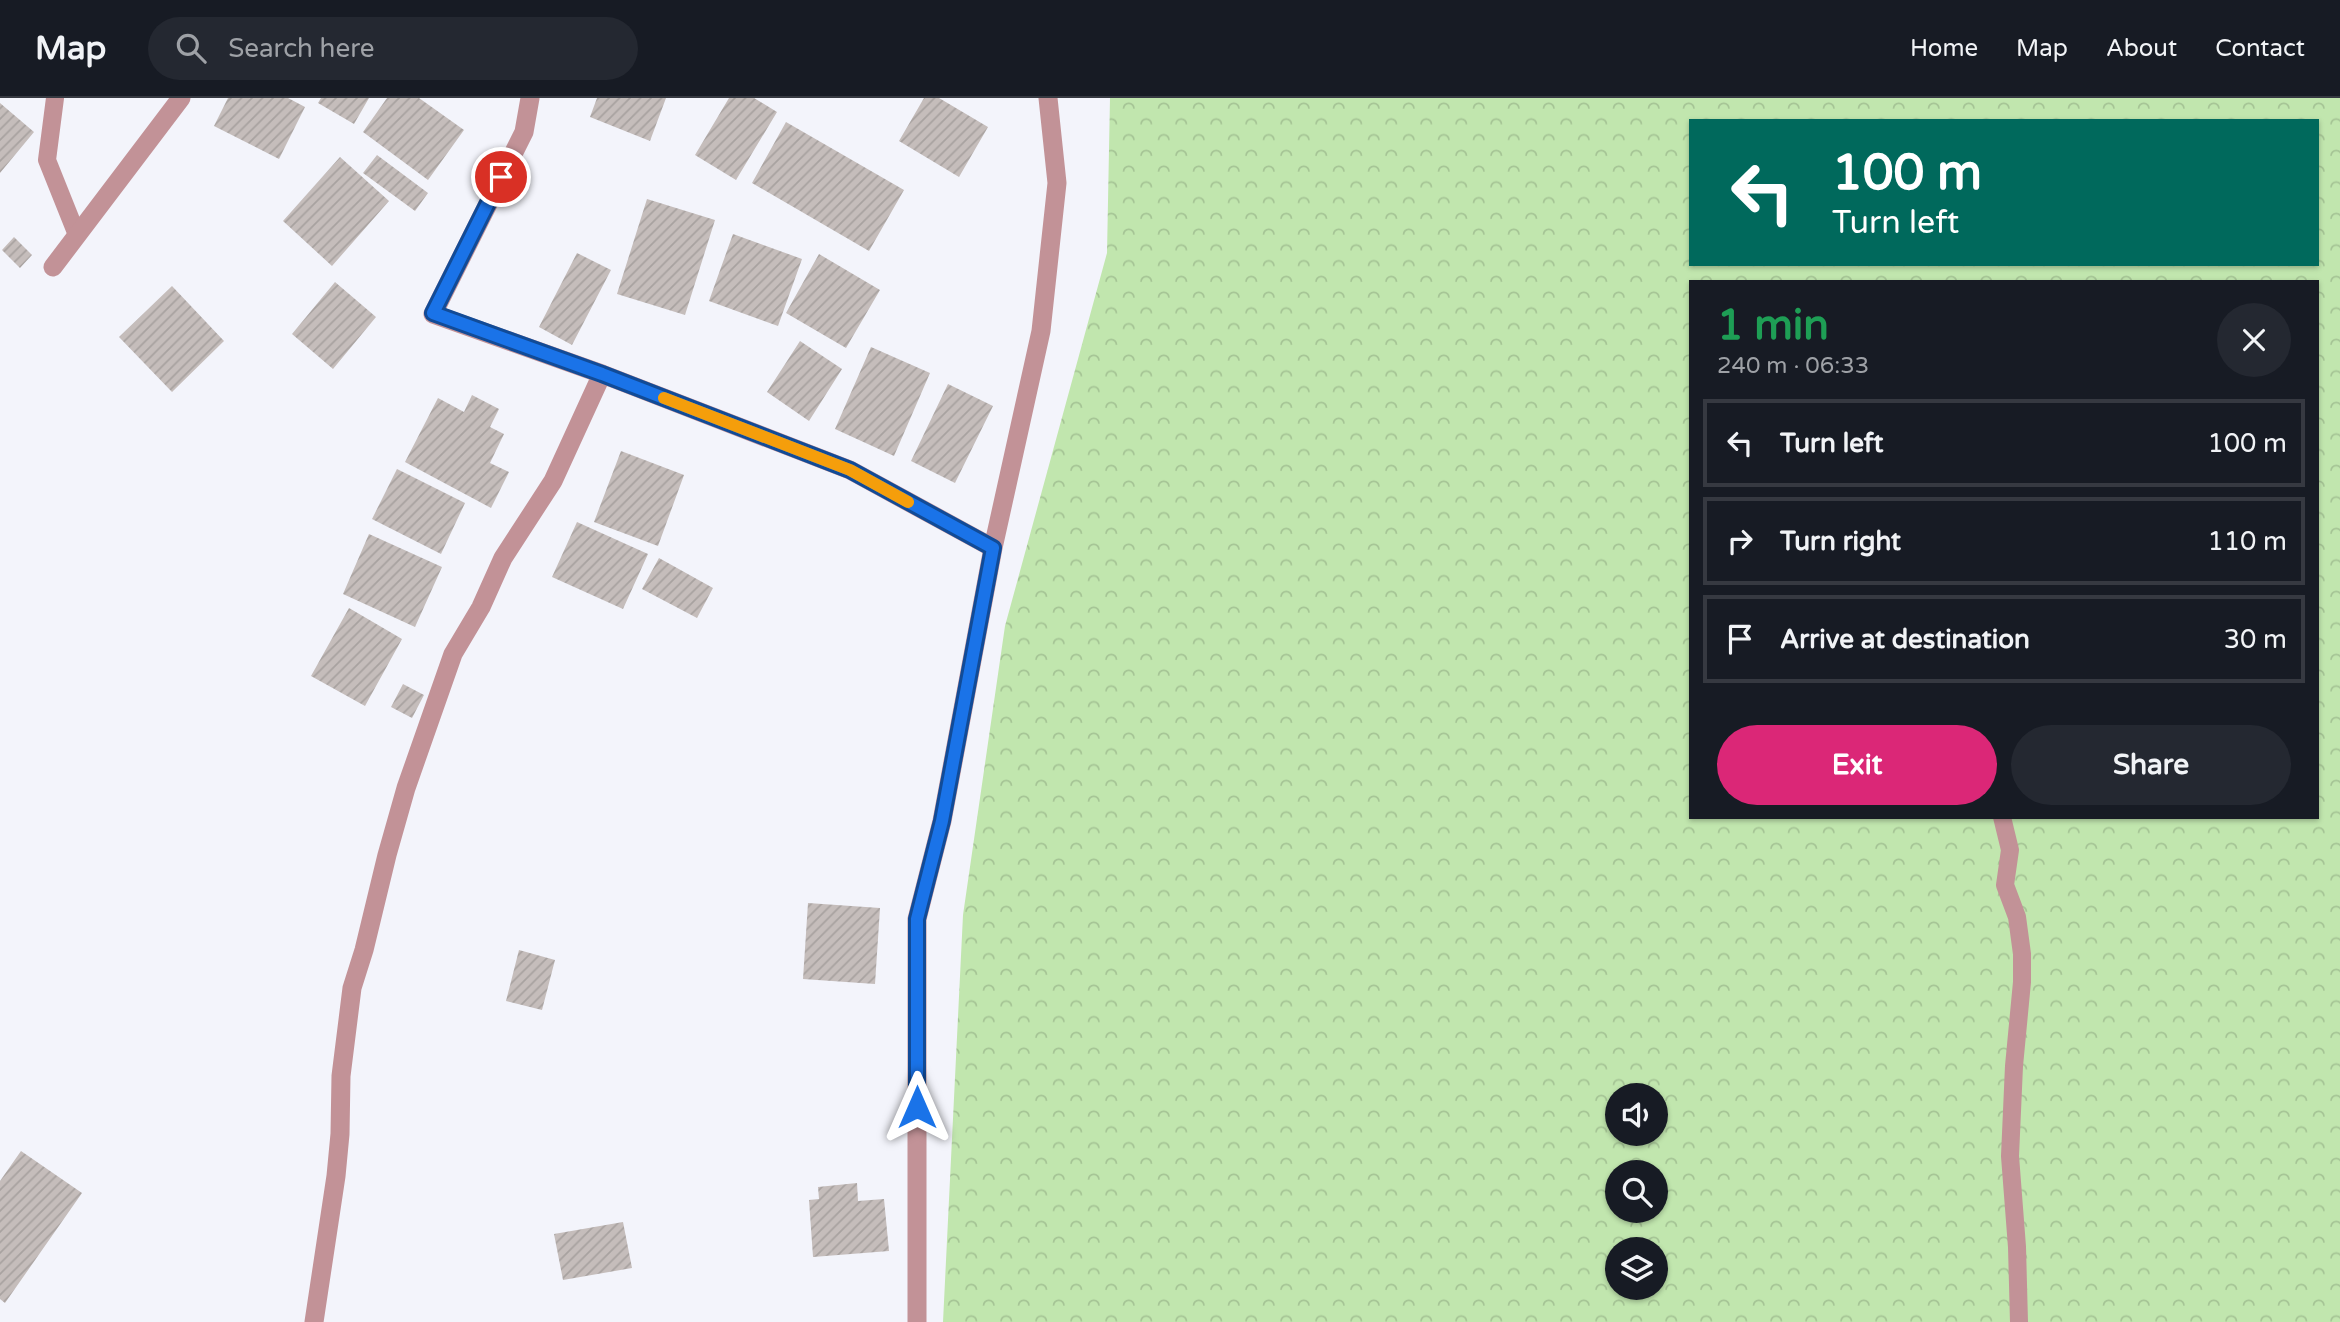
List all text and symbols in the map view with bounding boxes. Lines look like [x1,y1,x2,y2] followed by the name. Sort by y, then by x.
[148,17,638,80] search box
[35,29,106,68] text: Map
[172,29,210,67] icon: search
[228,33,374,64] text: Search here
[1910,34,1978,63] text: Home
[2016,34,2068,63] text: Map
[2106,34,2177,63] text: About
[2215,34,2305,63] text: Contact
[1832,144,1982,203] text: 100 m
[471,147,531,207] pin
[1717,147,1808,238] icon: left
[482,158,520,196] icon: arrive
[1832,204,1959,242] text: Turn left
[1717,300,1829,351] text: 1 min
[2217,303,2291,377] button: close
[1717,352,1869,380] text: 240 m · 06:33
[1721,424,1759,462] icon: left
[1780,428,1883,459] text: Turn left
[2207,428,2287,459] text: 100 m
[1721,522,1759,560] icon: right
[1780,526,1901,557] text: Turn right
[2207,526,2287,557] text: 110 m
[1721,620,1759,658] icon: arrive
[1780,624,2030,655] text: Arrive at destination
[2224,624,2287,655] text: 30 m
[1717,725,1997,805] button: Exit
[2011,725,2291,805] button: Share
[880,1070,954,1144] position arrow
[1605,1083,1668,1300] map controls
[1605,1083,1668,1146] button: sound
[1605,1160,1668,1223] button: search
[1605,1237,1668,1300] button: layers

